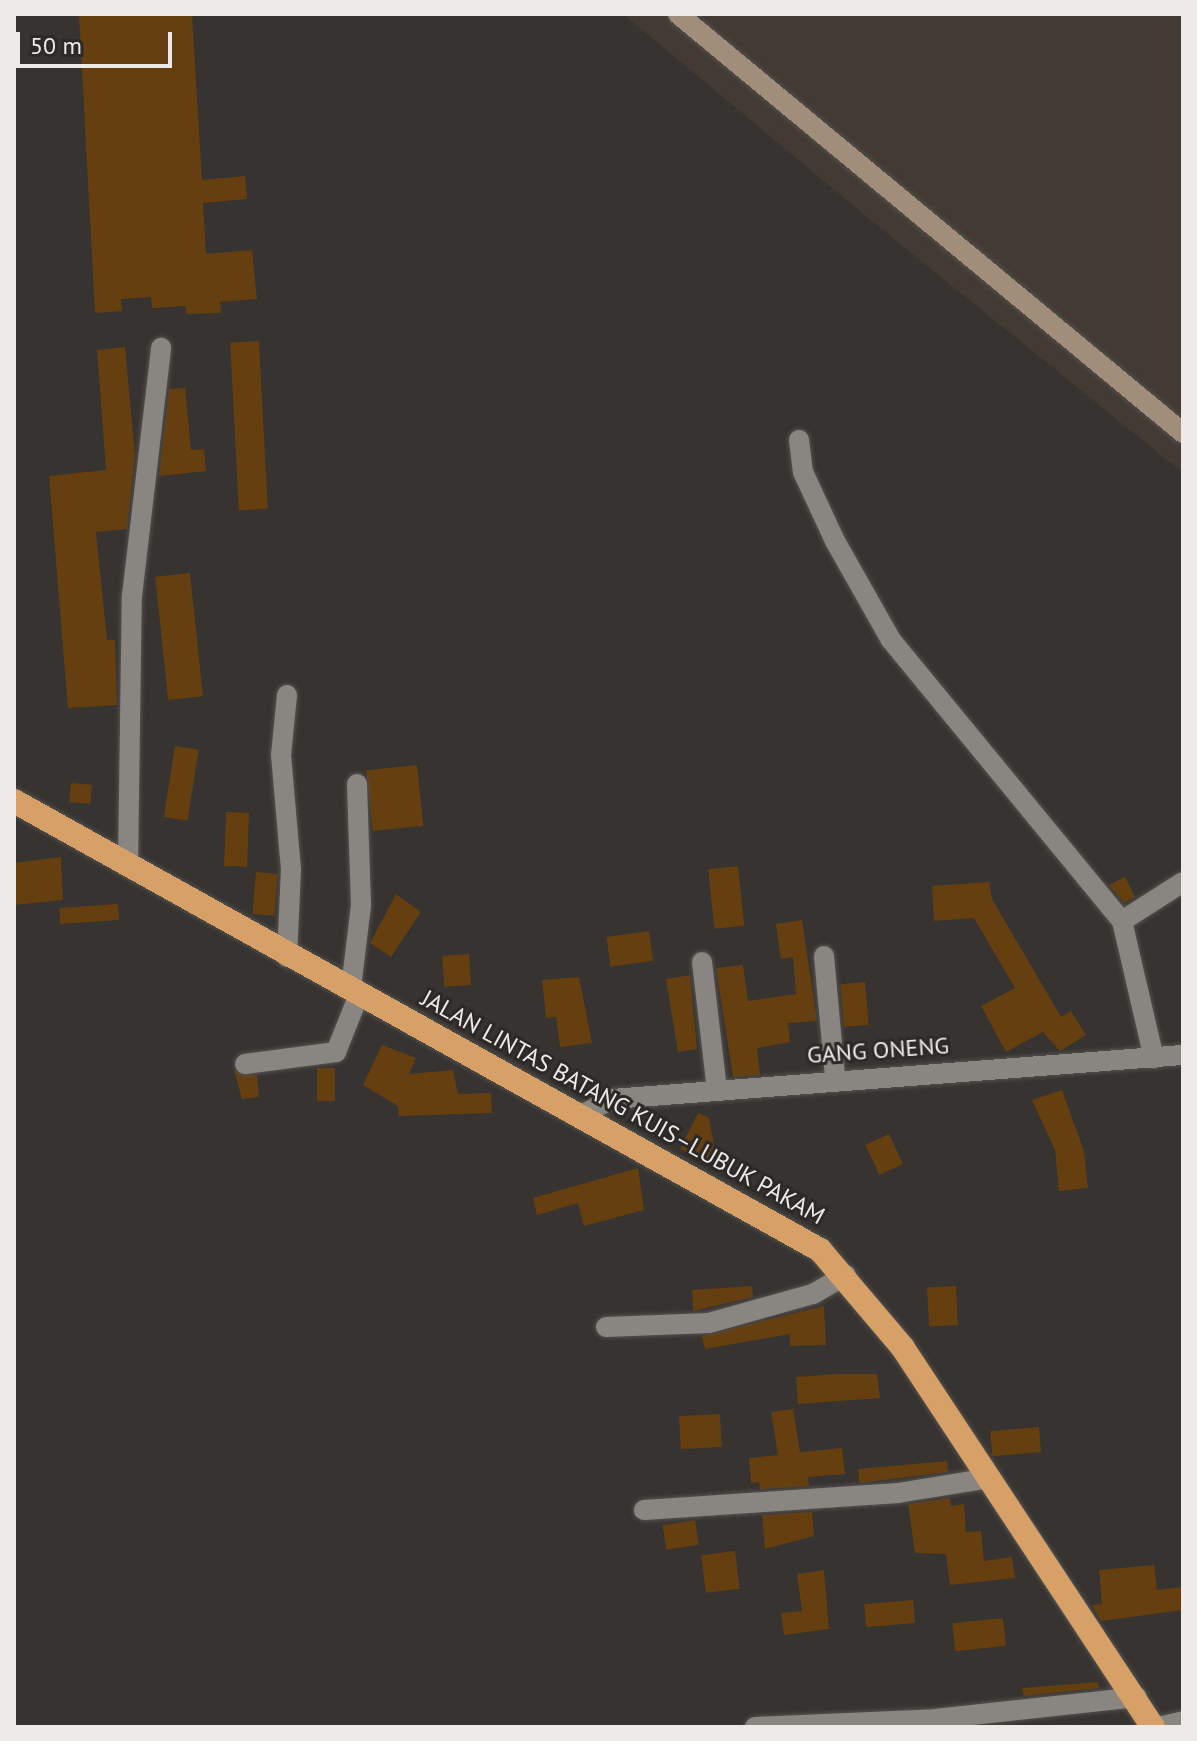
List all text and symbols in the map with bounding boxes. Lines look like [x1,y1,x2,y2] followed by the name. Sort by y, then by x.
[20,16,176,66] scale bar
[30,30,82,61] text: 50 m
[416,983,830,1231] street label: JALAN LINTAS BATANG KUIS–LUBUK PAKAM
[806,1031,950,1069] street label: GANG ONENG

